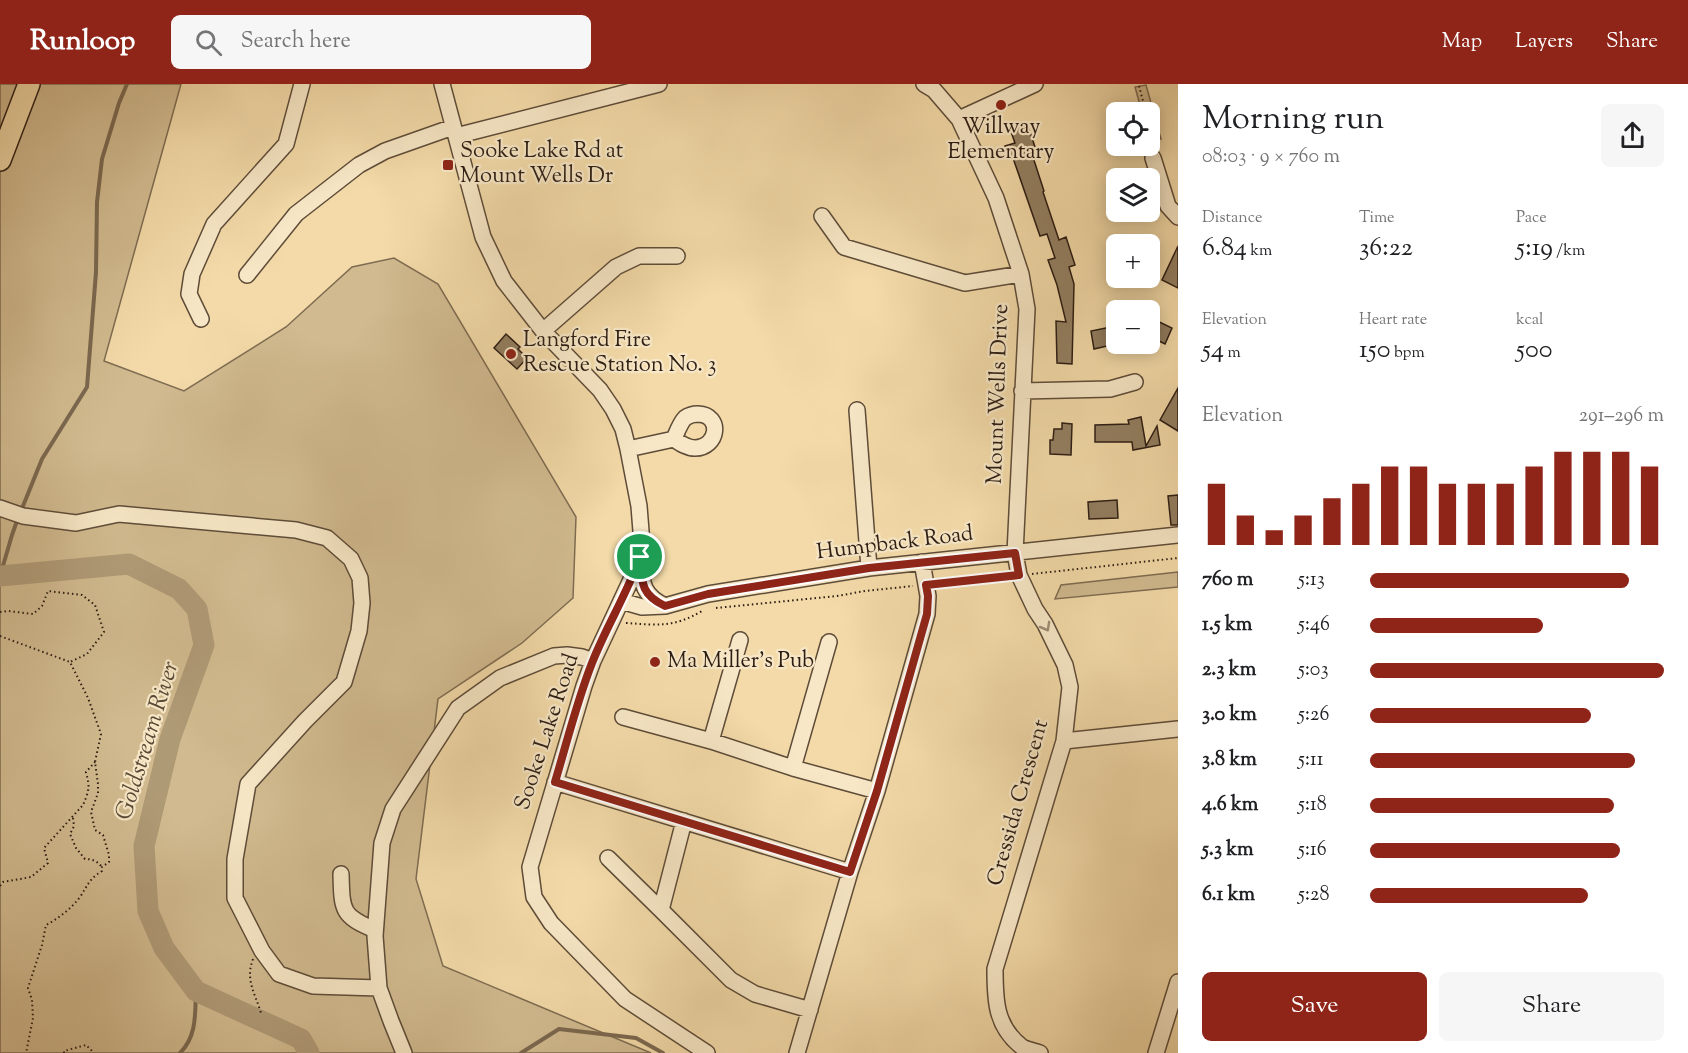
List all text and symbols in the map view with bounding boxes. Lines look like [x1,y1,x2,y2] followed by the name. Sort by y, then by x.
[171,15,591,69] search box
[30,22,135,62] text: Runloop
[192,26,225,59] icon: search
[240,26,351,58] text: Search here
[1442,27,1482,57] text: Map
[1515,27,1573,57] text: Layers
[1606,27,1658,57] text: Share
[1202,96,1384,144] text: Morning run
[994,98,1008,112] marker: Willway Elementary
[1106,102,1160,354] map controls
[1106,102,1160,156] button: locate
[1601,104,1664,167] button: share
[947,112,1055,169] place label: Willway Elementary
[460,136,624,193] place label: Sooke Lake Rd at Mount Wells Dr
[1202,143,1340,172] text: 08:03 · 9 × 760 m
[441,158,455,172] marker: Sooke Lake Rd at Mount Wells Dr
[1106,168,1160,222] button: layers
[1202,207,1262,230] text: Distance
[1359,207,1395,230] text: Time
[1516,207,1547,230] text: Pace
[1202,230,1247,267] text: 6.84
[1359,230,1413,267] text: 36:22
[1516,230,1553,267] text: 5:19
[1106,234,1160,288] button: +
[1247,240,1272,263] text: km
[1553,240,1585,263] text: /km
[1106,300,1160,354] button: −
[980,303,1018,485] street label: Mount Wells Drive
[1202,309,1267,332] text: Elevation
[1359,309,1427,332] text: Heart rate
[1516,309,1544,332] text: kcal
[523,325,716,382] place label: Langford Fire Rescue Station No. 3
[1202,332,1224,369] text: 54
[1359,332,1391,369] text: 150
[1516,332,1552,369] text: 500
[1224,342,1241,365] text: m
[1391,342,1425,365] text: bpm
[504,347,518,361] marker: Langford Fire Rescue Station No. 3
[1202,402,1283,431] text: Elevation
[1579,402,1664,431] text: 291–296 m
[815,518,975,570] street label: Humpback Road
[614,531,665,582] pin
[623,540,656,573] icon: arrive
[1202,566,1253,595] text: 760 m
[1298,566,1325,595] text: 5:13
[1202,611,1252,640] text: 1.5 km
[1298,611,1330,640] text: 5:46
[1039,620,1050,631] one-way arrow
[667,646,814,678] place label: Ma Miller’s Pub
[508,650,588,814] street label: Sooke Lake Road
[648,655,662,669] marker: Ma Miller’s Pub
[1202,656,1256,685] text: 2.3 km
[1298,656,1329,685] text: 5:03
[108,657,188,825] water label: Goldstream River
[1202,701,1257,730] text: 3.0 km
[1298,701,1329,730] text: 5:26
[980,716,1058,890] street label: Cressida Crescent
[1202,746,1257,775] text: 3.8 km
[1298,746,1324,775] text: 5:11
[1202,791,1258,820] text: 4.6 km
[1298,791,1327,820] text: 5:18
[1202,836,1254,865] text: 5.3 km
[1298,836,1327,865] text: 5:16
[1202,881,1255,910] text: 6.1 km
[1298,881,1329,910] text: 5:28
[1202,972,1427,1041] button: Save
[1439,972,1664,1041] button: Share

